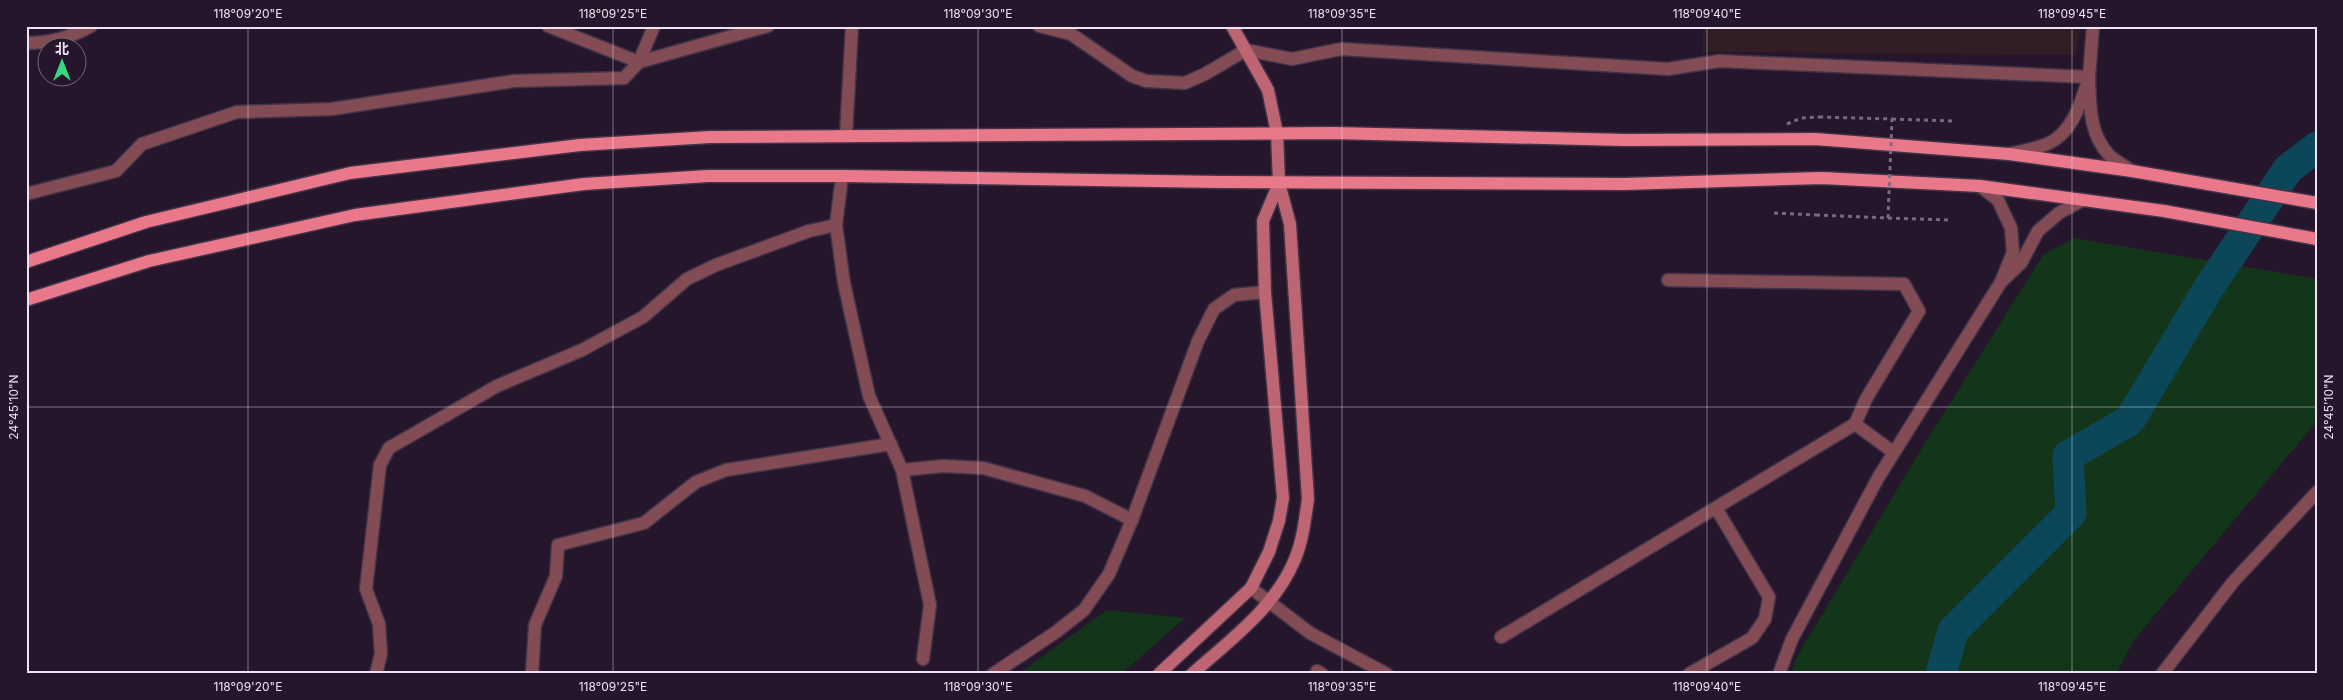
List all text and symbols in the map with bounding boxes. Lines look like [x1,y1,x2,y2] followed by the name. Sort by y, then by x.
[214,6,282,21] text: 118°09'20"E
[579,6,647,21] text: 118°09'25"E
[944,6,1012,21] text: 118°09'30"E
[1308,6,1376,21] text: 118°09'35"E
[1673,6,1741,21] text: 118°09'40"E
[2038,6,2106,21] text: 118°09'45"E
[38,38,88,88] north arrow
[55,40,69,57] text: 北
[6,374,21,440] text: 24°45'10"N
[2321,374,2336,440] text: 24°45'10"N
[214,679,282,694] text: 118°09'20"E
[579,679,647,694] text: 118°09'25"E
[944,679,1012,694] text: 118°09'30"E
[1308,679,1376,694] text: 118°09'35"E
[1673,679,1741,694] text: 118°09'40"E
[2038,679,2106,694] text: 118°09'45"E

